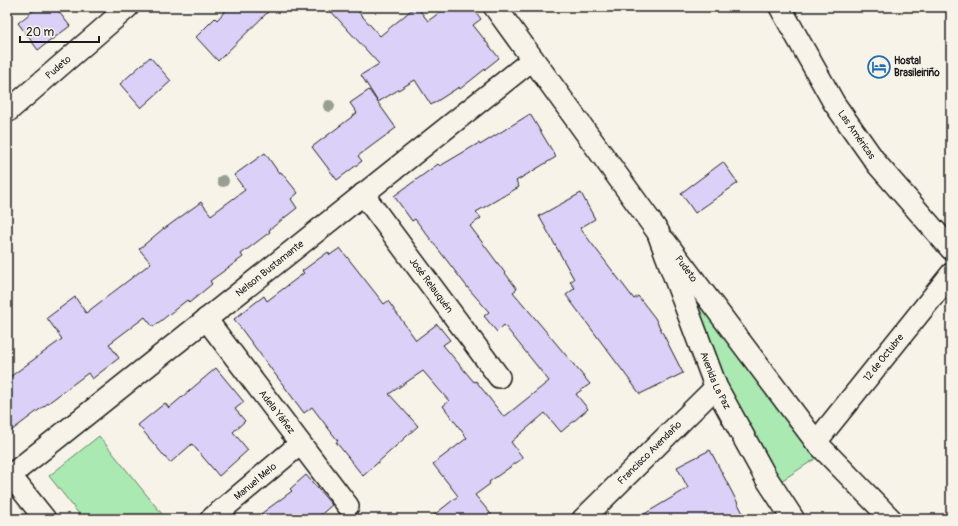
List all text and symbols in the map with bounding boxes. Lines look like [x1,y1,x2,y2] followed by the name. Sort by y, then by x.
[20,18,99,44] scale bar
[26,25,55,40] text: 20 m
[43,53,74,82] street label: Pudeto
[866,54,892,80] hotel icon: Hostal Brasileiriño
[894,55,940,79] place label: Hostal Brasileiriño
[835,108,878,162] street label: Las Américas
[233,238,306,299] street label: Nelson Bustamante
[672,253,700,285] street label: Pudeto
[407,256,456,316] street label: José Relauquén
[861,332,906,384] street label: 12 de Octubre
[697,350,733,411] street label: Avenida La Paz
[256,388,297,437] street label: Adela Yáñez
[615,418,685,487] street label: Francisco Avendaño
[232,460,279,503] street label: Manuel Melo

